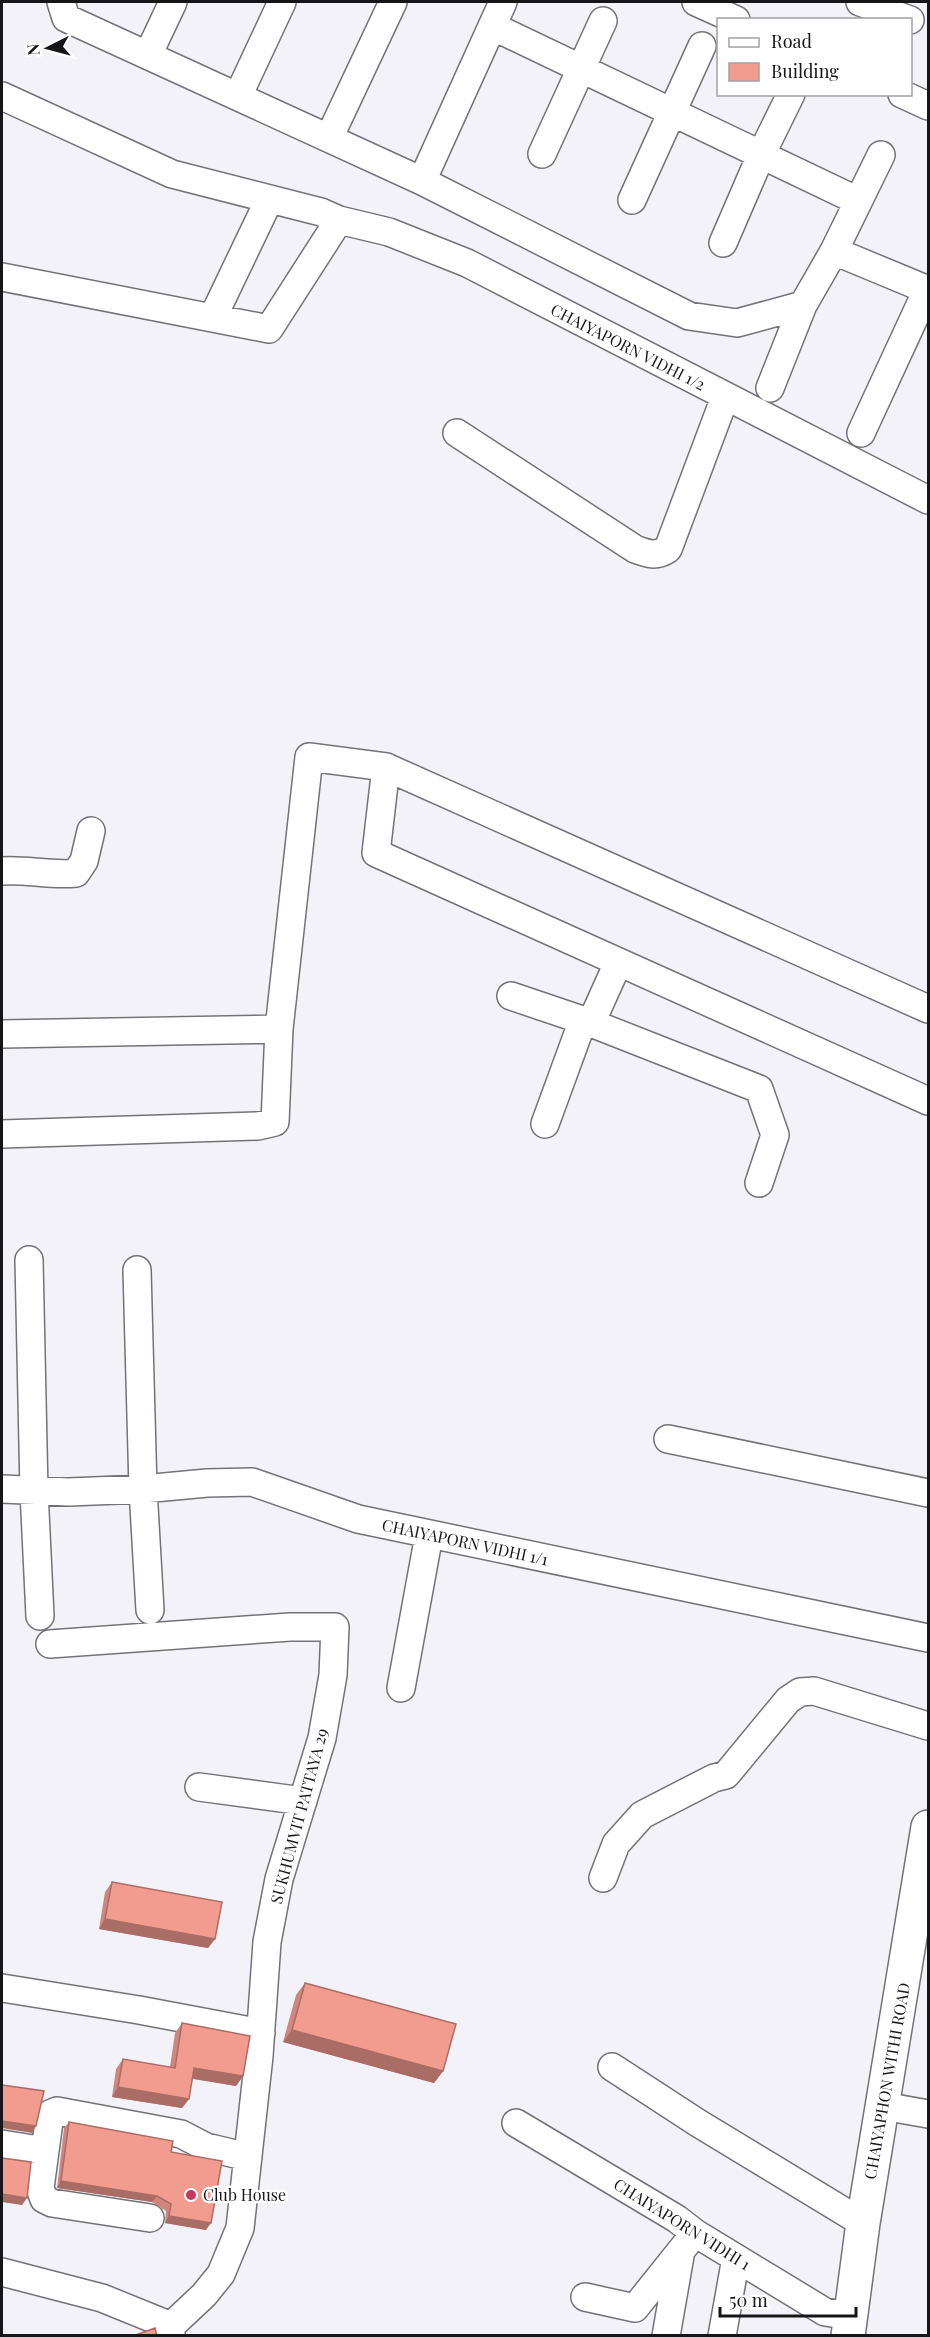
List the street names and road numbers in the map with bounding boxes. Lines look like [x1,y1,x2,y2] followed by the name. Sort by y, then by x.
[547,298,709,395] street label: CHAIYAPORN VIDHI 1/2
[380,1514,550,1569] street label: CHAIYAPORN VIDHI 1/1
[265,1726,332,1906] street label: SUKHUMVIT PATTAYA 29
[859,1981,914,2181] street label: CHAIYAPHON WITHI ROAD
[610,2173,755,2274] street label: CHAIYAPORN VIDHI 1

